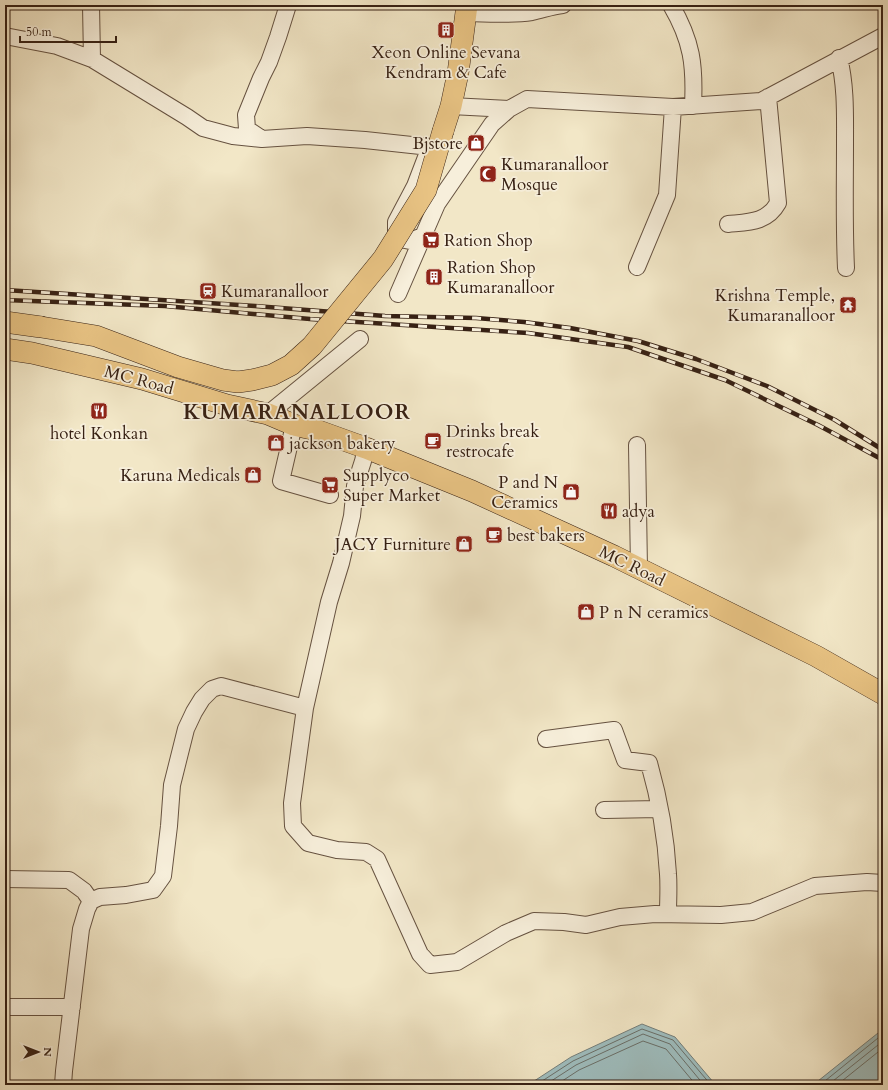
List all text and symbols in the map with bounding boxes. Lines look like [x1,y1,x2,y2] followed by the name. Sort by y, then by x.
[20,18,116,44] scale bar
[436,20,456,40] building icon: Xeon Online Sevana Kendram & Cafe
[26,24,53,40] text: 50 m
[371,41,521,84] place label: Xeon Online Sevana Kendram & Cafe
[412,132,463,155] place label: Bjstore
[466,133,486,153] shop icon: Bjstore
[501,153,609,196] place label: Kumaranalloor Mosque
[478,164,498,184] mosque icon: Kumaranalloor Mosque
[444,229,533,252] place label: Ration Shop
[421,230,441,250] supermarket icon: Ration Shop
[447,256,555,299] place label: Ration Shop Kumaranalloor
[424,267,444,287] building icon: Ration Shop Kumaranalloor
[221,280,329,303] place label: Kumaranalloor
[198,281,218,301] station icon: Kumaranalloor
[715,284,836,327] place label: Krishna Temple, Kumaranalloor
[838,295,858,315] temple icon: Krishna Temple, Kumaranalloor
[102,360,176,400] street label: MC Road
[183,398,411,427] district label: KUMARANALLOOR
[89,401,109,421] restaurant icon: hotel Konkan
[446,420,540,463] place label: Drinks break restrocafe
[50,422,148,445] place label: hotel Konkan
[423,431,443,451] cafe icon: Drinks break restrocafe
[286,432,396,455] place label: jackson bakery
[266,433,286,453] shop icon: jackson bakery
[120,464,240,487] place label: Karuna Medicals
[343,464,441,507] place label: Supplyco Super Market
[243,465,263,485] shop icon: Karuna Medicals
[491,471,558,514] place label: P and N Ceramics
[320,475,340,495] supermarket icon: Supplyco Super Market
[561,482,581,502] shop icon: P and N Ceramics
[622,500,655,523] place label: adya
[599,501,619,521] restaurant icon: adya
[507,524,585,547] place label: best bakers
[484,525,504,545] cafe icon: best bakers
[332,533,451,556] place label: JACY Furniture
[454,534,474,554] shop icon: JACY Furniture
[595,540,669,592] street label: MC Road
[599,601,709,624] place label: P n N ceramics
[576,602,596,622] shop icon: P n N ceramics
[18,1032,58,1072] north arrow
[40,1047,55,1057] text: N

